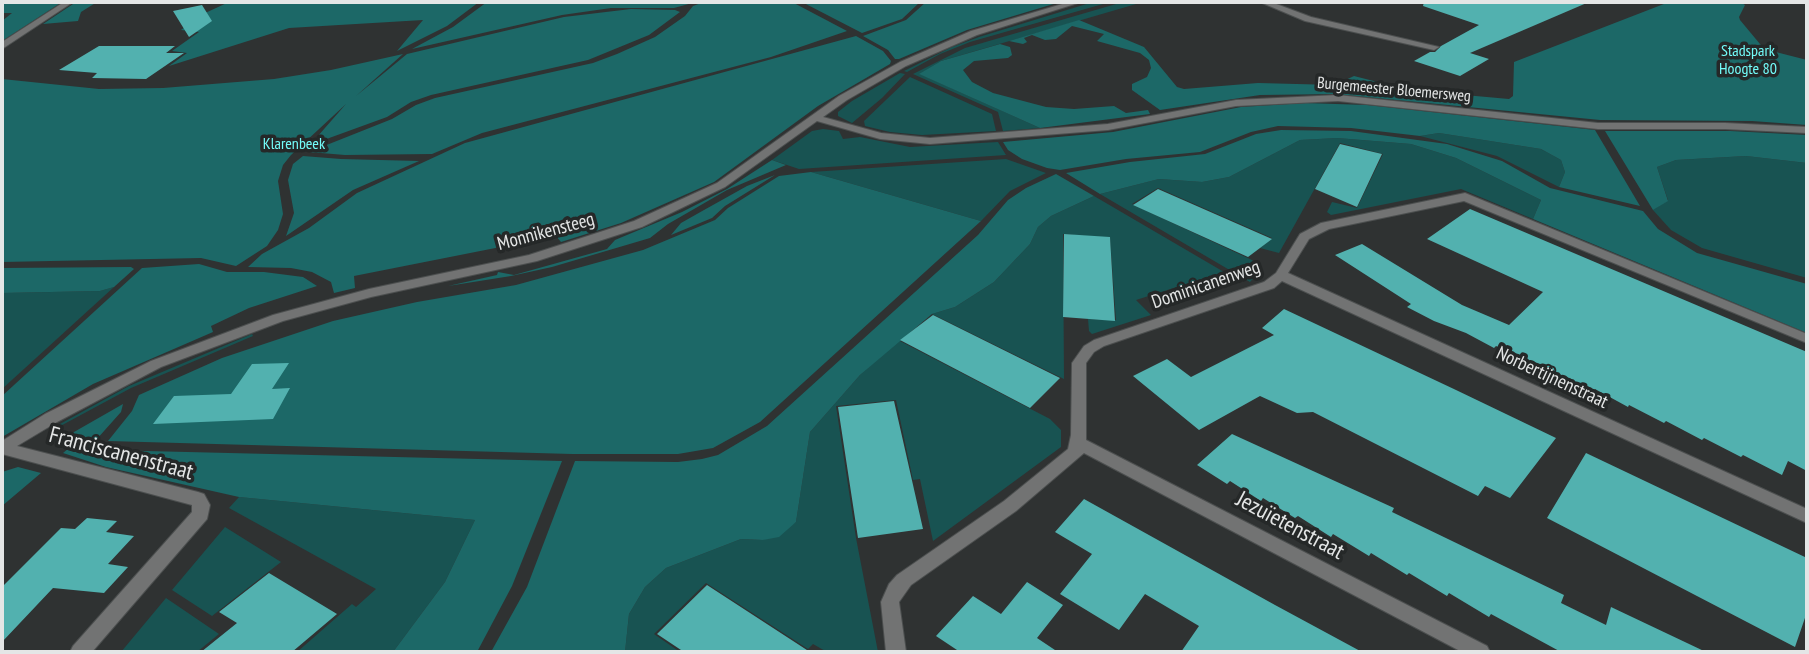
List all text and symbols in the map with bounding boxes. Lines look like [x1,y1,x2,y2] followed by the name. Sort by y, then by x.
[1719,41,1777,79] park label: Stadspark Hoogte 80
[1316,74,1472,106] street label: Burgemeester Bloemersweg
[263,134,325,154] park label: Klarenbeek
[495,208,597,256] street label: Monnikensteeg
[1149,256,1263,314] street label: Dominicanenweg
[1493,342,1611,414] street label: Norbertijnenstraat
[46,421,196,487] street label: Franciscanenstraat
[1231,486,1349,566] street label: Jezuïetenstraat

